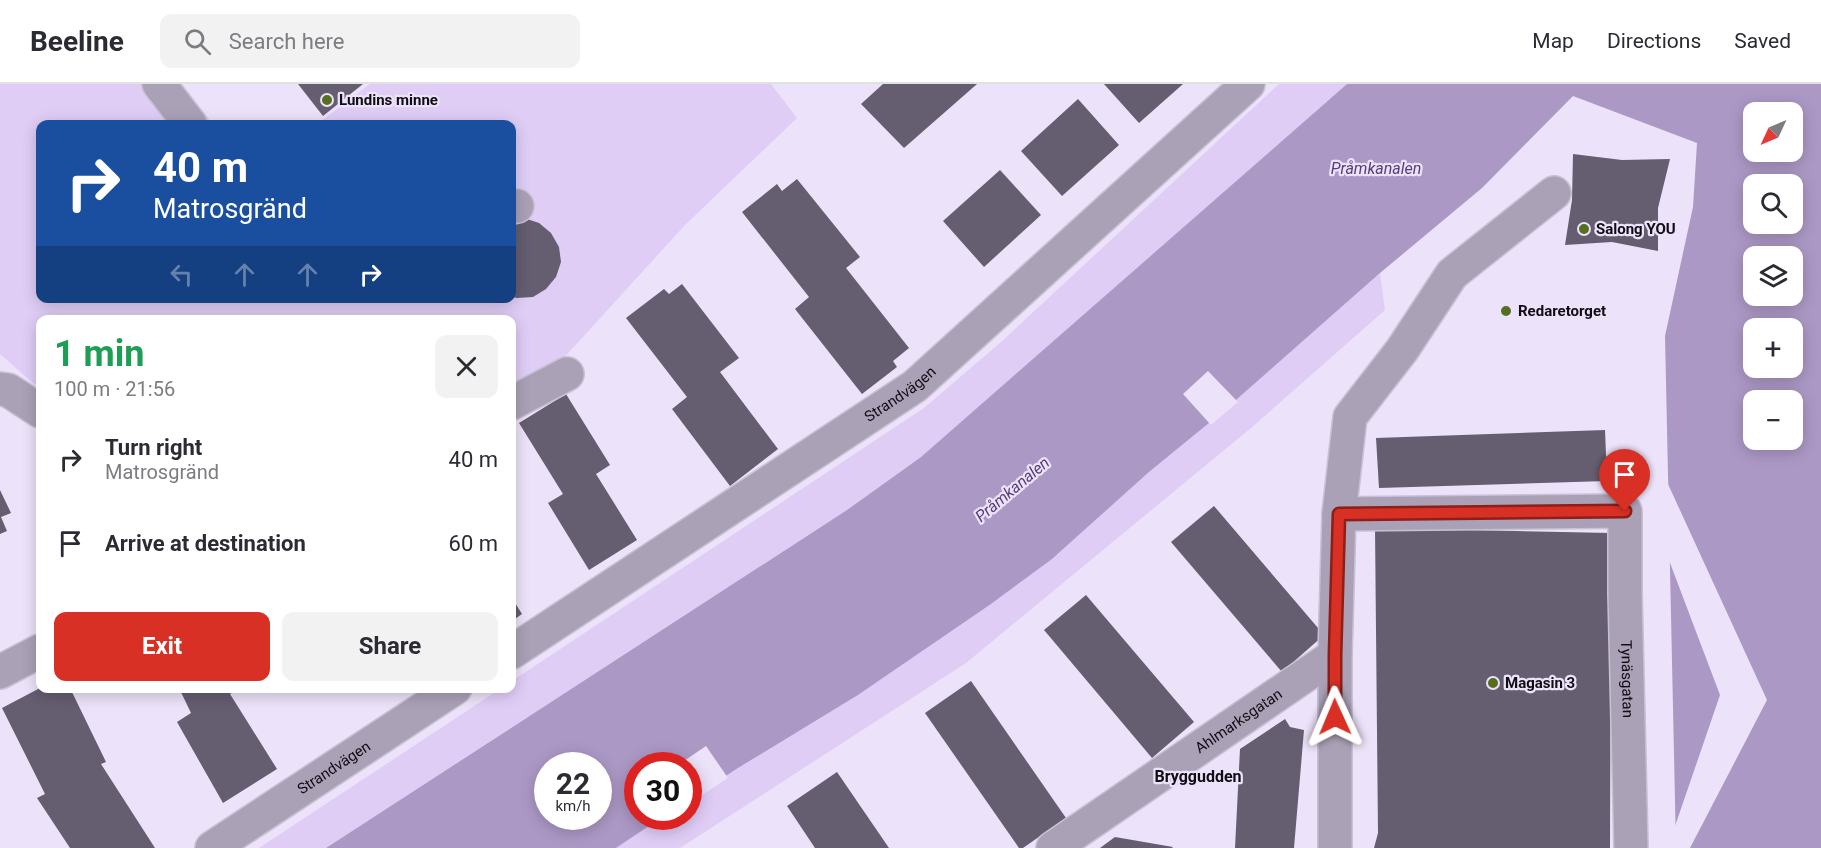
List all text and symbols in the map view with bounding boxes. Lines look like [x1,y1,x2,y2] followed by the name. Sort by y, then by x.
[160,14,580,68] search box
[30,25,124,58] text: Beeline
[181,25,214,58] icon: search
[229,29,345,54] text: Search here
[1532,29,1574,53] text: Map
[1607,29,1701,53] text: Directions
[1734,29,1791,53] text: Saved
[339,91,438,109] place label: Lundins minne
[320,93,334,107] marker: Lundins minne
[1743,102,1803,162] north arrow
[1743,102,1803,450] map controls
[153,143,248,192] text: 40 m
[54,144,132,222] icon: right
[1331,159,1421,178] water label: Pråmkanalen
[1743,174,1803,234] button: search
[153,193,307,225] text: Matrosgränd
[1596,220,1676,238] place label: Salong YOU
[1577,222,1591,236] marker: Salong YOU
[1743,246,1803,306] button: layers
[165,258,198,291] icon: left
[228,258,261,291] icon: ahead
[291,258,324,291] icon: ahead
[354,258,387,291] icon: right
[1518,302,1606,320] place label: Redaretorget
[1499,304,1513,318] marker: Redaretorget
[1743,318,1803,378] button: +
[54,333,145,375] text: 1 min
[435,335,498,398] button: close
[861,363,940,426] street label: Strandvägen
[54,377,175,401] text: 100 m · 21:56
[1743,390,1803,450] button: −
[105,435,202,460] text: Turn right
[54,443,87,476] icon: right
[449,447,498,472] text: 40 m
[1599,449,1650,511] pin
[971,453,1053,526] water label: Pråmkanalen
[1608,458,1641,491] icon: arrive
[105,460,219,484] text: Matrosgränd
[54,527,87,560] icon: arrive
[105,531,306,556] text: Arrive at destination
[449,531,498,556] text: 60 m
[54,612,270,681] button: Exit
[282,612,498,681] button: Share
[1617,640,1637,718] street label: Tynäsgatan
[1505,674,1575,692] place label: Magasin 3
[1486,676,1500,690] marker: Magasin 3
[1192,685,1286,757] street label: Ahlmarksgatan
[1303,685,1367,749] position arrow
[294,737,374,798] street label: Strandvägen
[624,752,702,830] speed limit sign: 30
[556,766,590,801] text: 22
[1154,767,1242,786] district label: Bryggudden
[555,797,591,815] text: km/h

